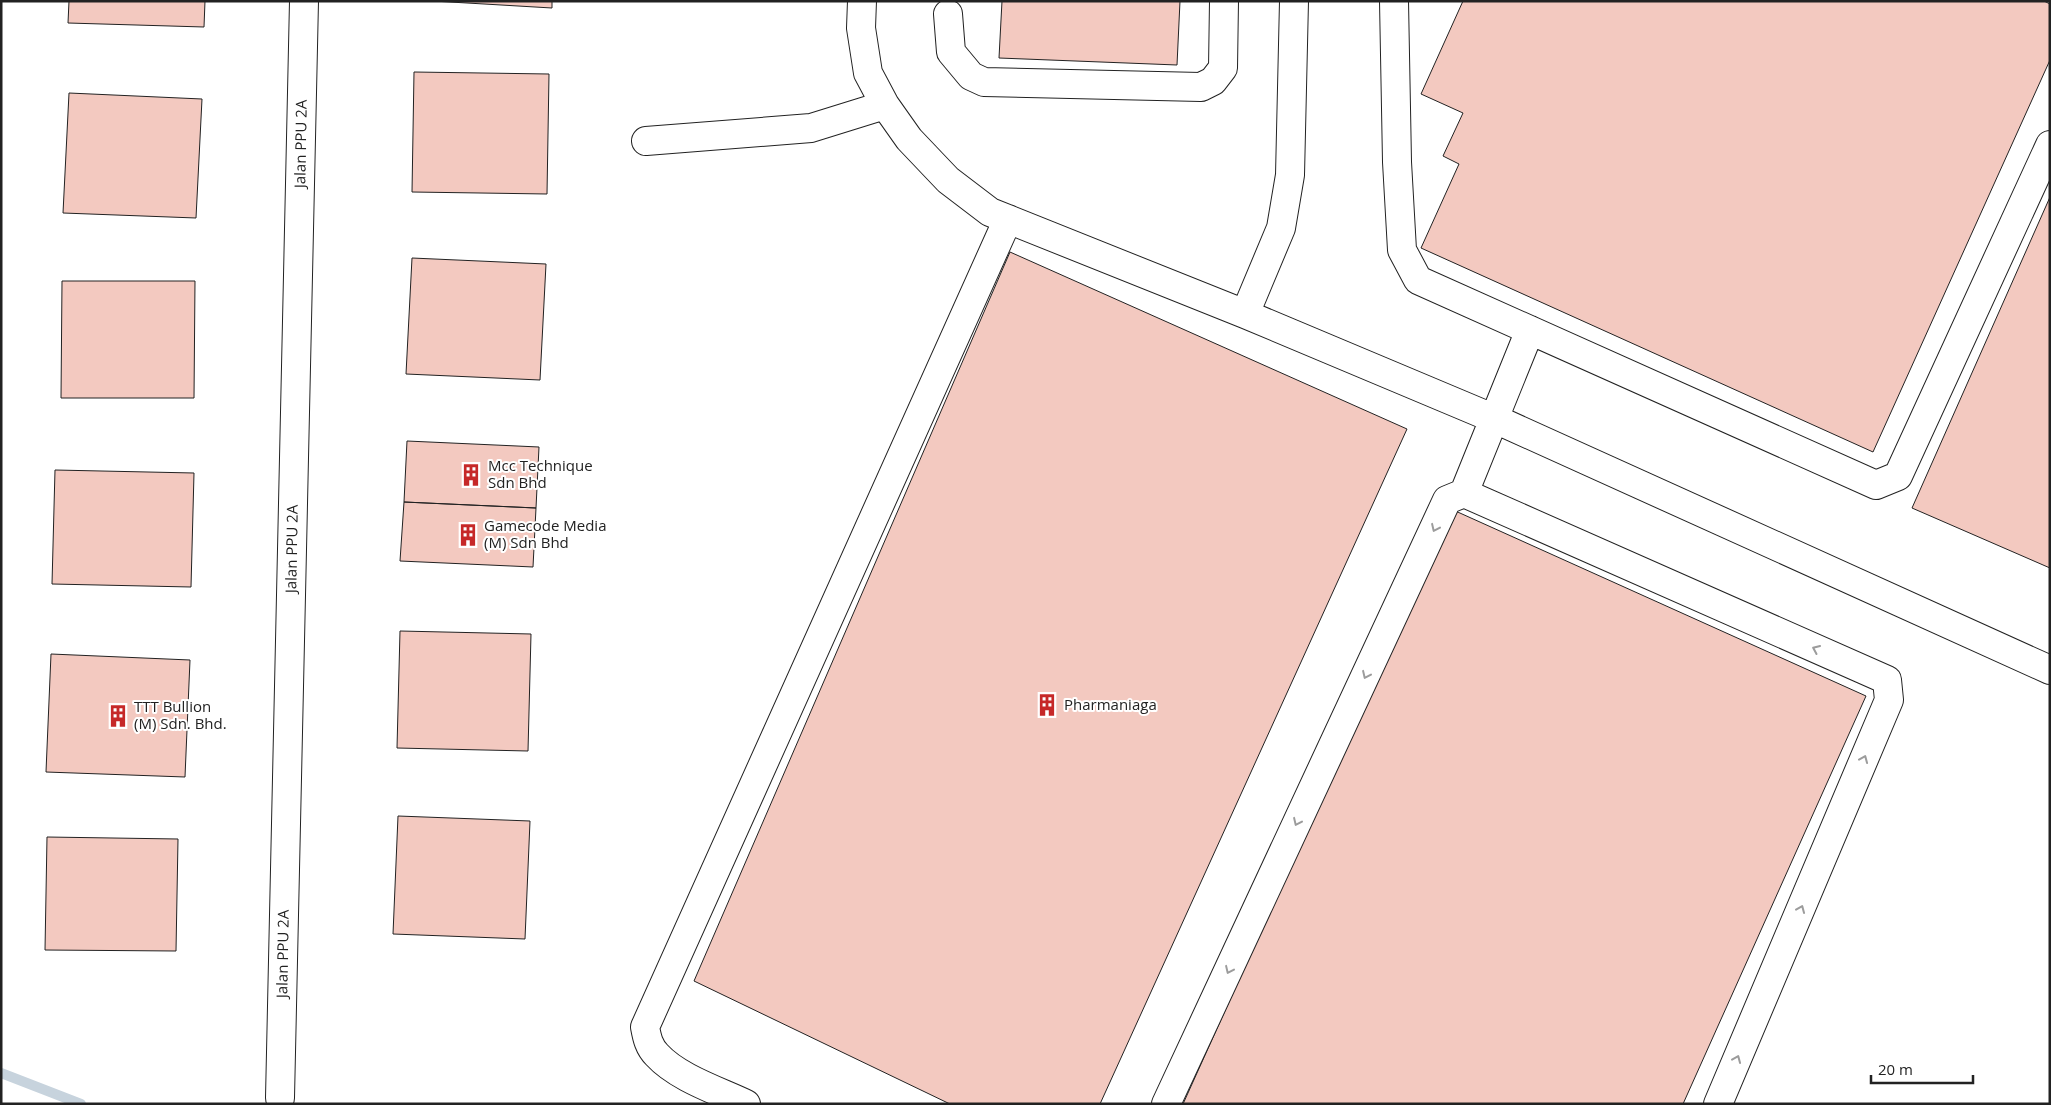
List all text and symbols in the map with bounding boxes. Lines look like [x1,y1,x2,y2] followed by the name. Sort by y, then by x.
[289,99,311,190] street label: Jalan PPU 2A
[488,455,593,492] place label: Mcc Technique Sdn Bhd
[458,462,484,488] building icon: Mcc Technique Sdn Bhd
[280,504,302,595] street label: Jalan PPU 2A
[484,515,606,552] place label: Gamecode Media (M) Sdn Bhd
[455,522,481,548] building icon: Gamecode Media (M) Sdn Bhd
[1430,523,1441,532] one-way arrow
[1812,644,1821,655] one-way arrow
[1362,670,1372,679] one-way arrow
[1034,692,1060,718] building icon: Pharmaniaga
[1064,694,1157,714] place label: Pharmaniaga
[134,696,227,733] place label: TTT Bullion (M) Sdn. Bhd.
[105,703,131,729] building icon: TTT Bullion (M) Sdn. Bhd.
[1858,756,1868,764] one-way arrow
[1294,817,1304,826] one-way arrow
[1794,905,1805,914] one-way arrow
[271,909,293,1000] street label: Jalan PPU 2A
[1224,965,1235,974] one-way arrow
[1871,1052,1974,1084] scale bar
[1731,1055,1742,1064] one-way arrow
[1878,1059,1913,1079] text: 20 m

